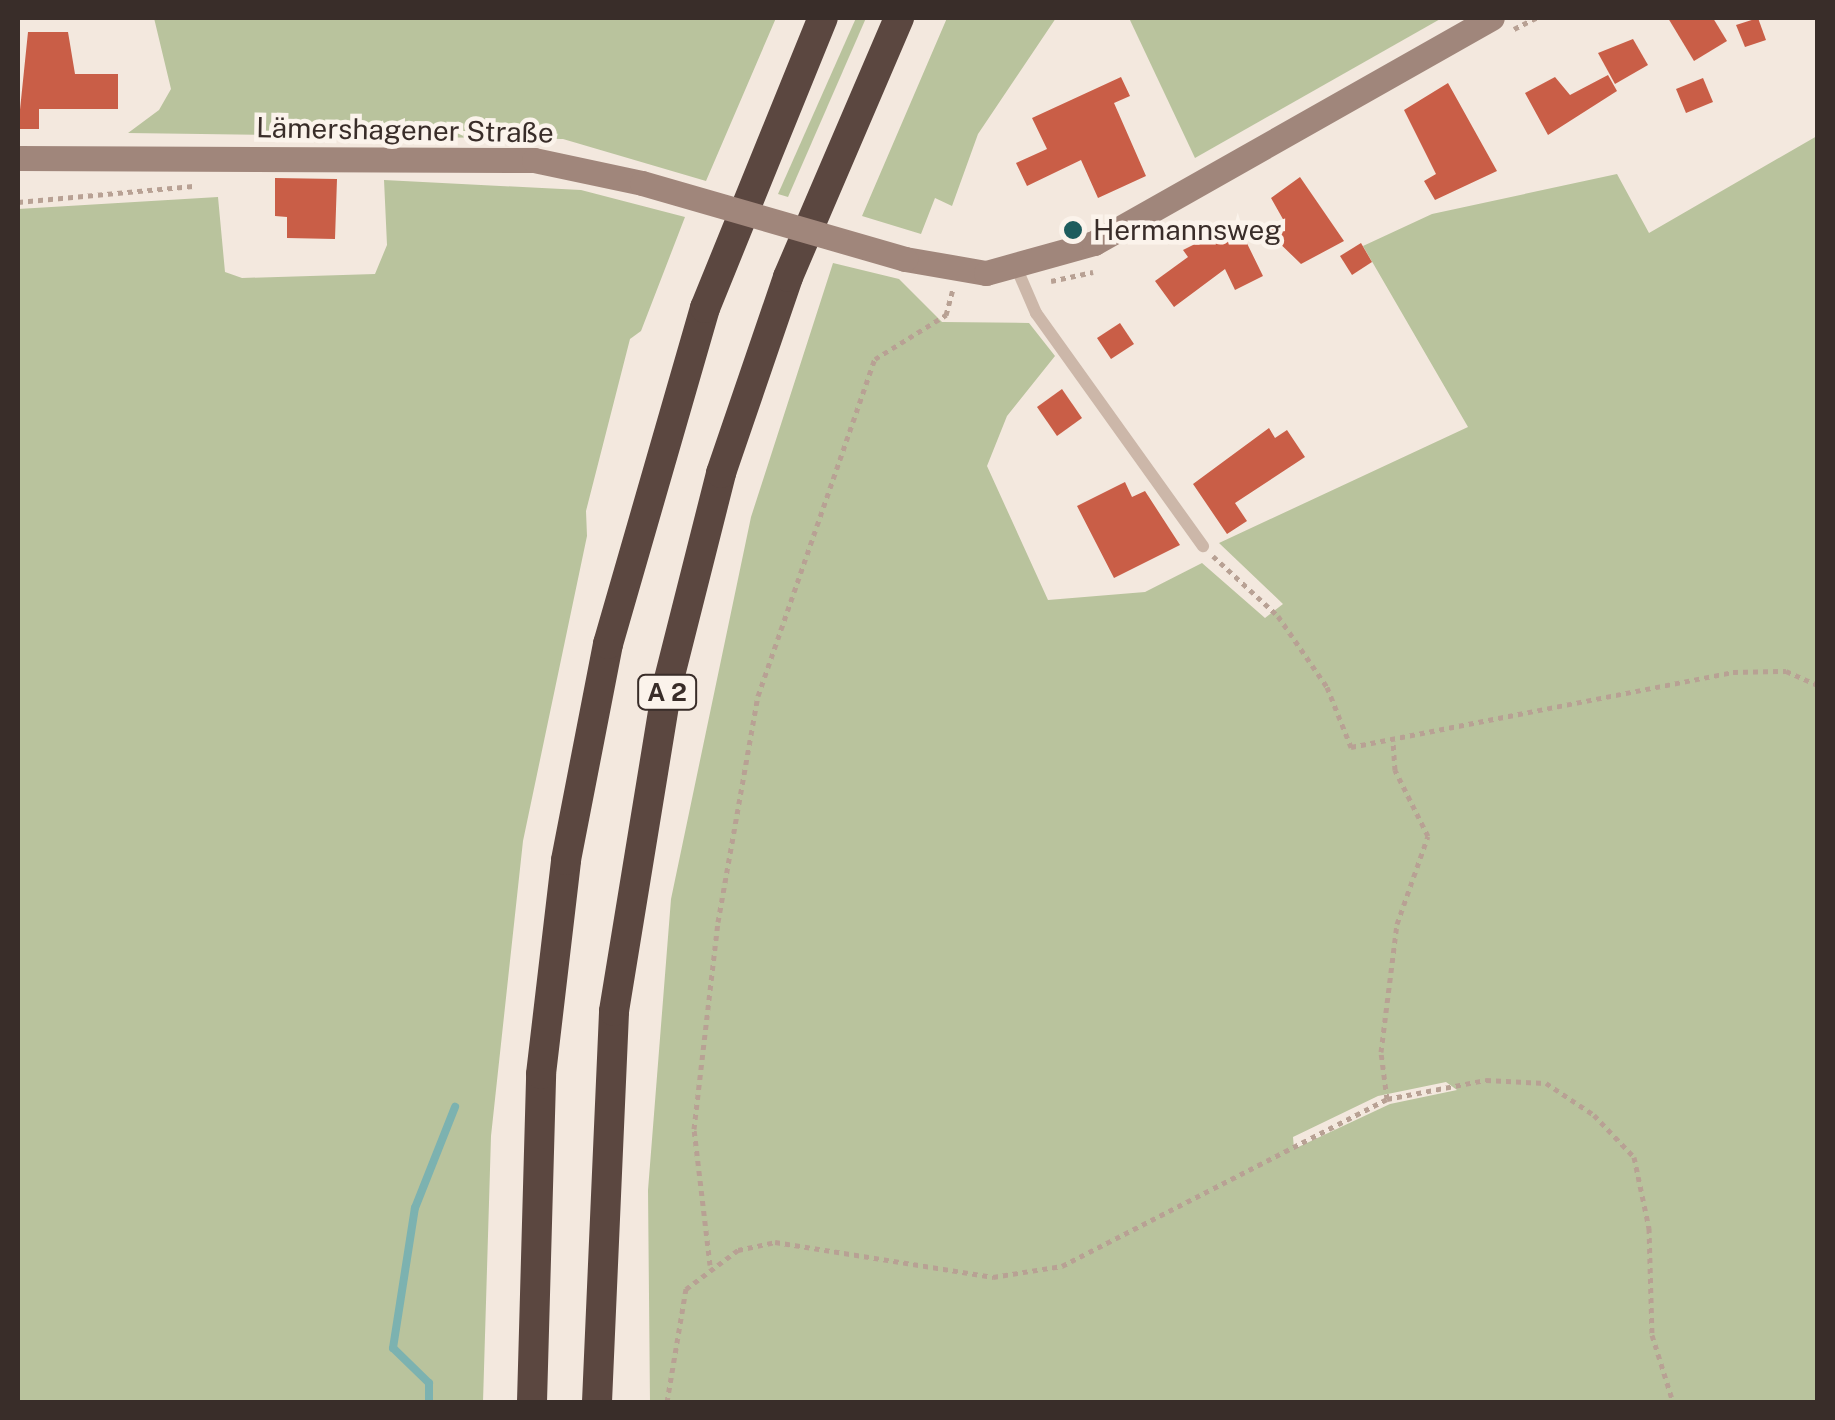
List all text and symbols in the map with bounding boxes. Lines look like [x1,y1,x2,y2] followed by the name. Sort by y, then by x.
[256,111,554,149] street label: Lämershagener Straße
[1093,213,1282,247] place label: Hermannsweg
[1062,219,1084,241] marker: Hermannsweg
[637,672,697,712] road number: A 2

